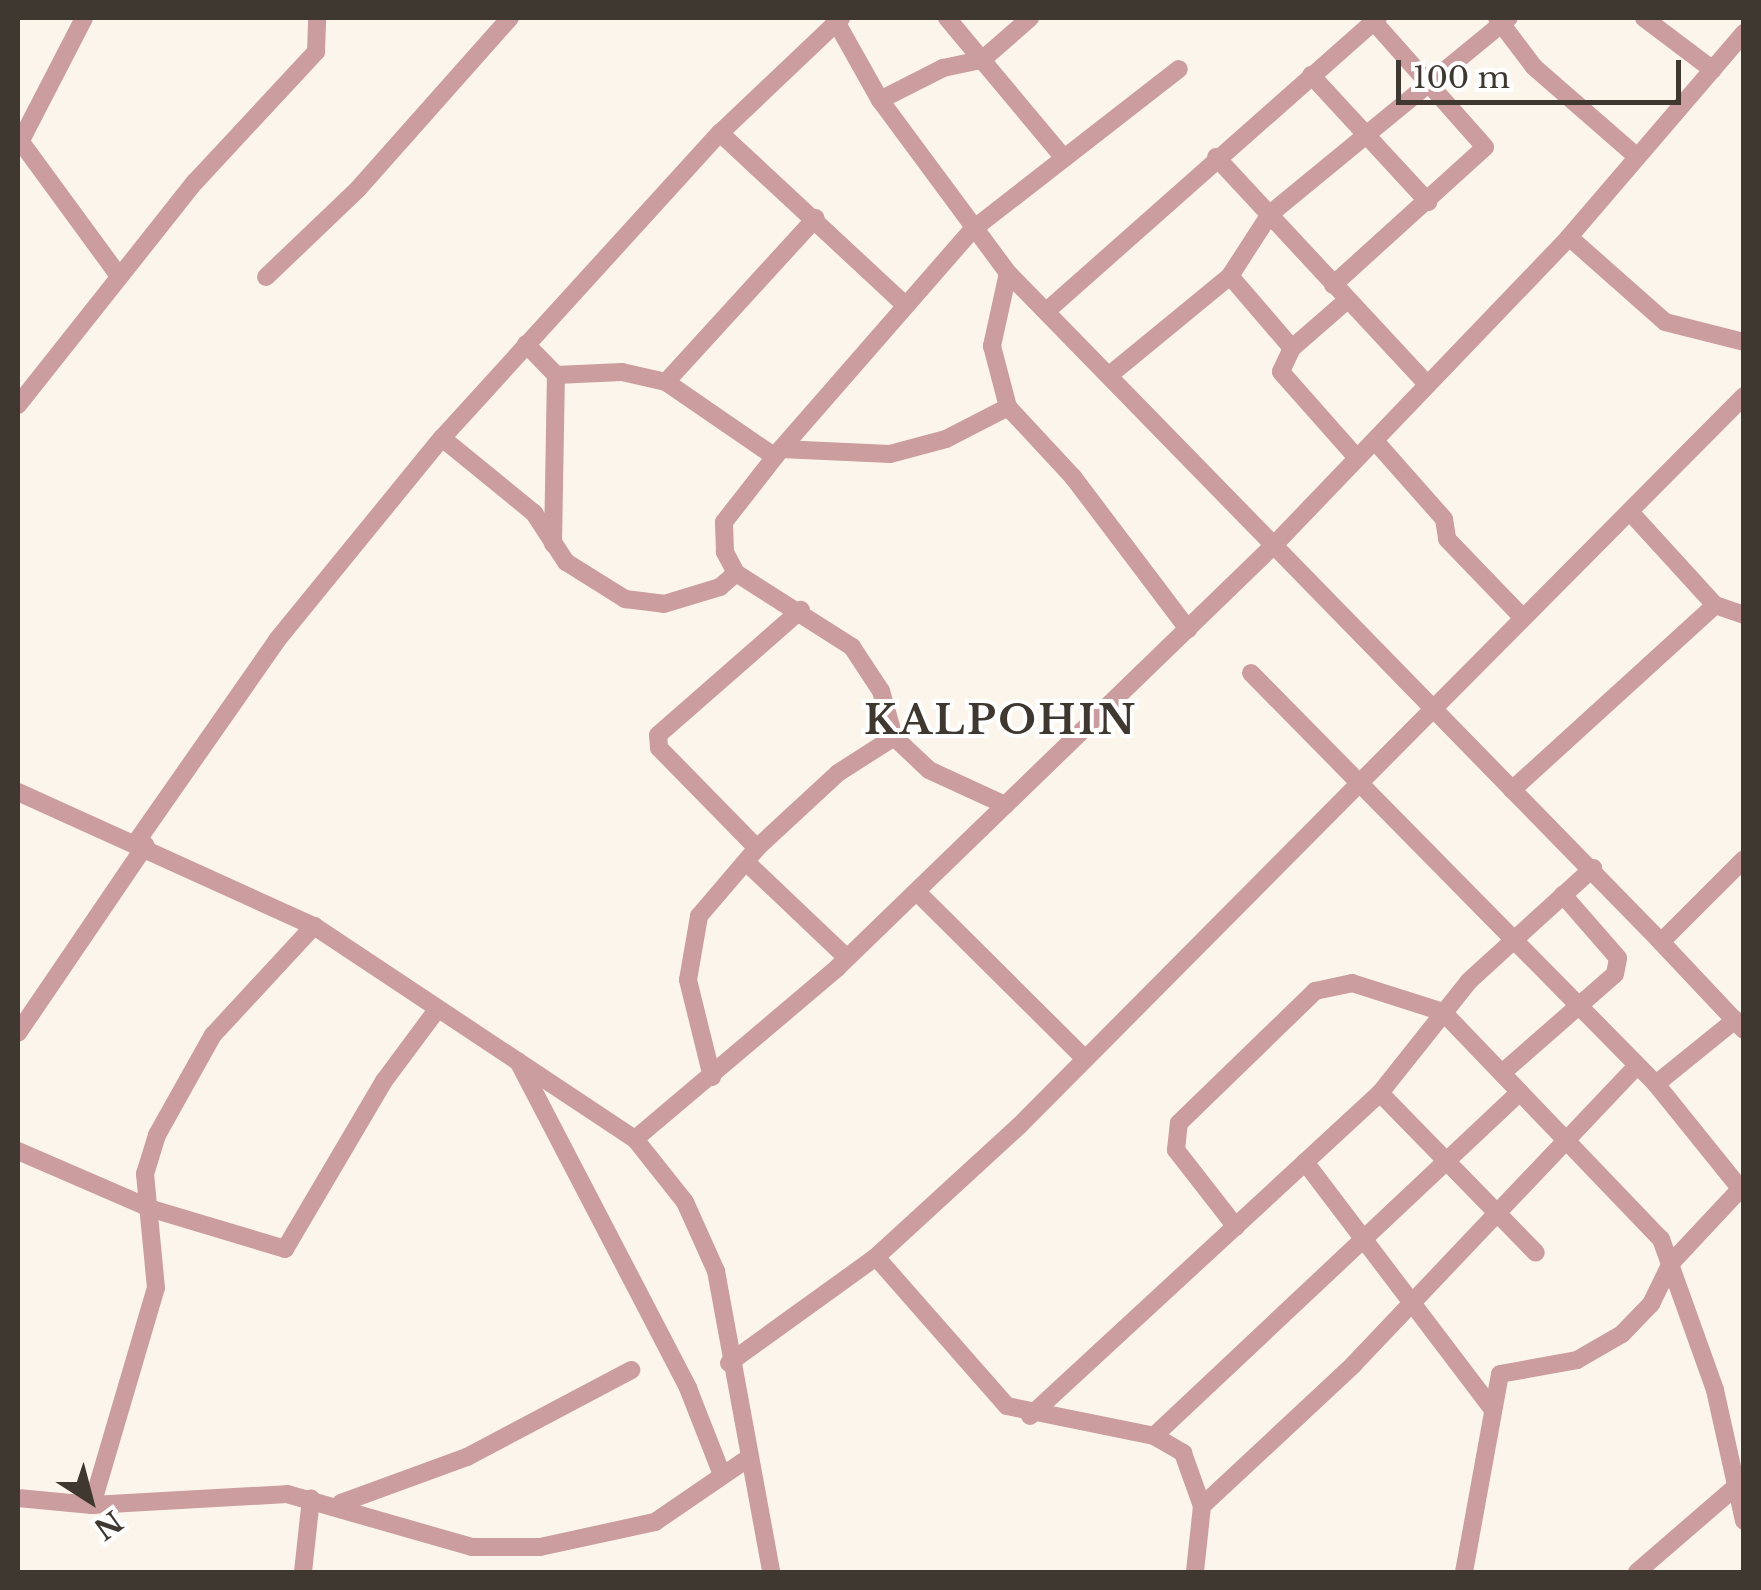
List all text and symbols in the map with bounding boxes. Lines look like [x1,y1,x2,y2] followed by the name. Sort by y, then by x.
[1401,40,1686,102] scale bar
[1413,59,1510,96] text: 100 m
[864,696,1138,744] district label: KALPOHIN
[40,1450,140,1550] north arrow
[87,1503,129,1547] text: N

